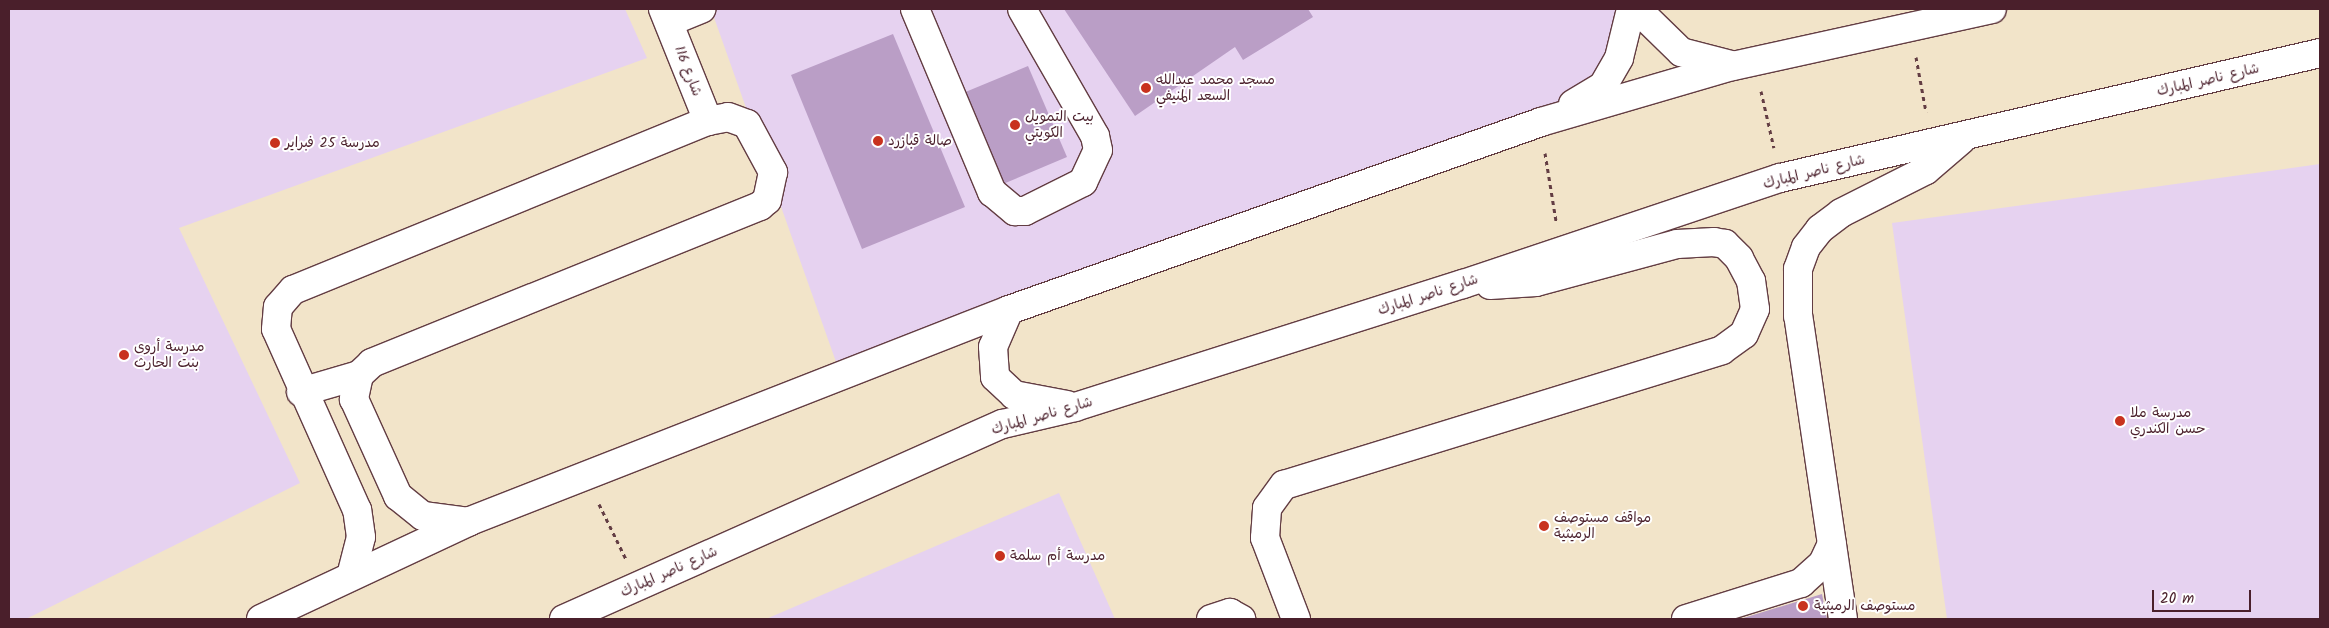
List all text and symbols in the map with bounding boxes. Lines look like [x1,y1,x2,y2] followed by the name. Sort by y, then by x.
[671,43,705,99] street label: شارع 116
[2155,60,2261,100] street label: شارع ناصر المبارك
[1156,72,1275,104] place label: مسجد محمد عبدالله السعد المنيفي
[1140,82,1152,94] marker: مسجد محمد عبدالله السعد المنيفي
[1025,109,1094,142] place label: بيت التمويل الكويتي
[1009,119,1021,131] marker: بيت التمويل الكويتي
[888,133,952,149] place label: صالة قبازرد
[285,135,380,151] place label: مدرسة 25 فبراير
[872,135,884,147] marker: صالة قبازرد
[269,137,281,149] marker: مدرسة 25 فبراير
[1761,151,1867,193] street label: شارع ناصر المبارك
[1376,271,1480,319] street label: شارع ناصر المبارك
[134,339,204,372] place label: مدرسة أروى بنت الحارث
[118,349,130,361] marker: مدرسة أروى بنت الحارث
[990,394,1094,438] street label: شارع ناصر المبارك
[2130,405,2206,438] place label: مدرسة ملا حسن الكندري
[2114,415,2126,427] marker: مدرسة ملا حسن الكندري
[1554,510,1651,542] place label: مواقف مستوصف الرميثية
[1538,520,1550,532] marker: مواقف مستوصف الرميثية
[618,543,720,601] street label: شارع ناصر المبارك
[1010,548,1105,564] place label: مدرسة أم سلمة
[994,550,1006,562] marker: مدرسة أم سلمة
[2154,580,2253,612] scale bar
[2160,587,2194,611] text: 20 m
[1814,598,1915,614] place label: مستوصف الرميثية
[1796,599,1810,613] marker: مستوصف الرميثية

